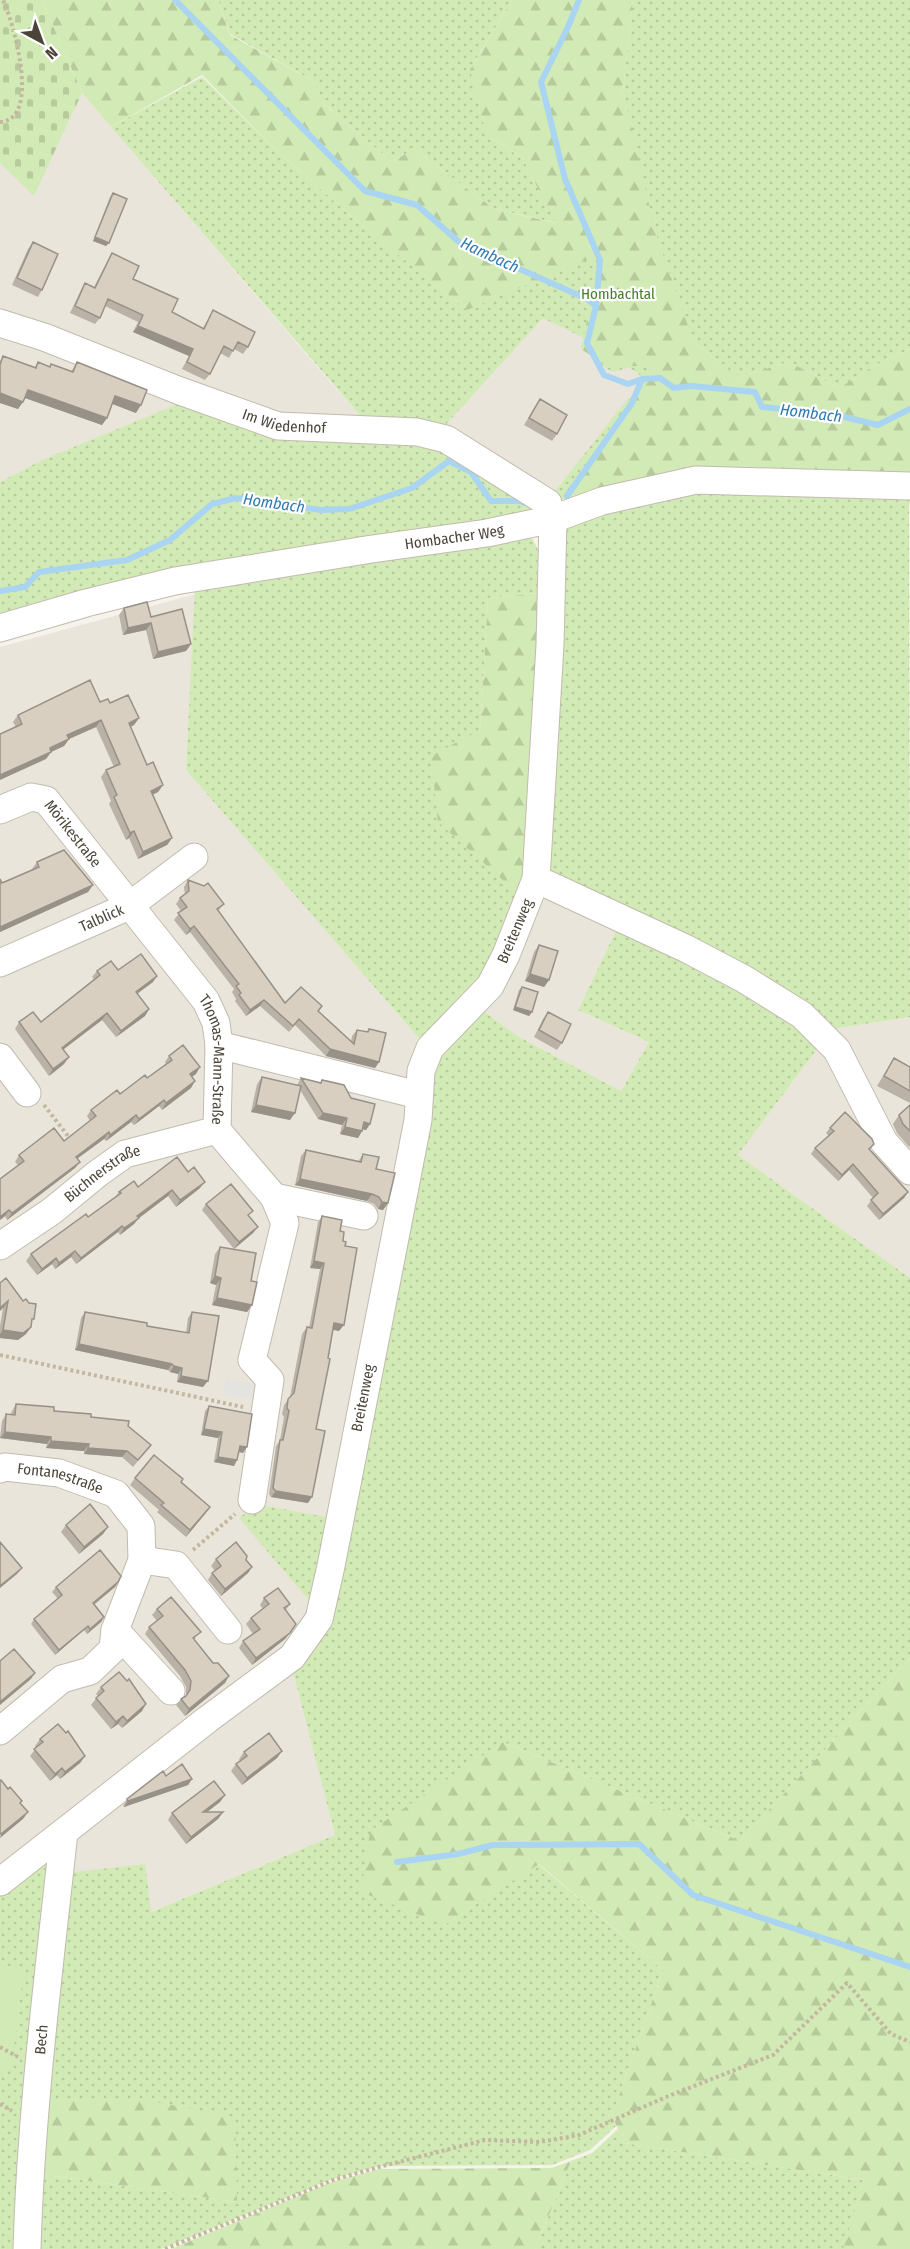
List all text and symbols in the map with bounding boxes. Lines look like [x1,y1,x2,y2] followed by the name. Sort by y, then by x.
[12,12,72,72] north arrow
[42,43,61,63] text: N
[458,233,522,277] water label: Hambach
[581,285,655,303] park label: Hombachtal
[779,400,843,426] water label: Hombach
[240,405,328,437] street label: Im Wiedenhof
[242,489,306,517] water label: Hombach
[404,521,505,553] street label: Hombacher Weg
[41,797,105,871] street label: Mörikestraße
[493,896,537,966] street label: Breitenweg
[77,901,126,936] street label: Talblick
[195,991,228,1125] street label: Thomas-Mann-Straße
[61,1141,142,1206] street label: Büchnerstraße
[348,1363,378,1433] street label: Breitenweg
[16,1459,106,1497] street label: Fontanestraße
[31,2024,52,2055] street label: Bech

